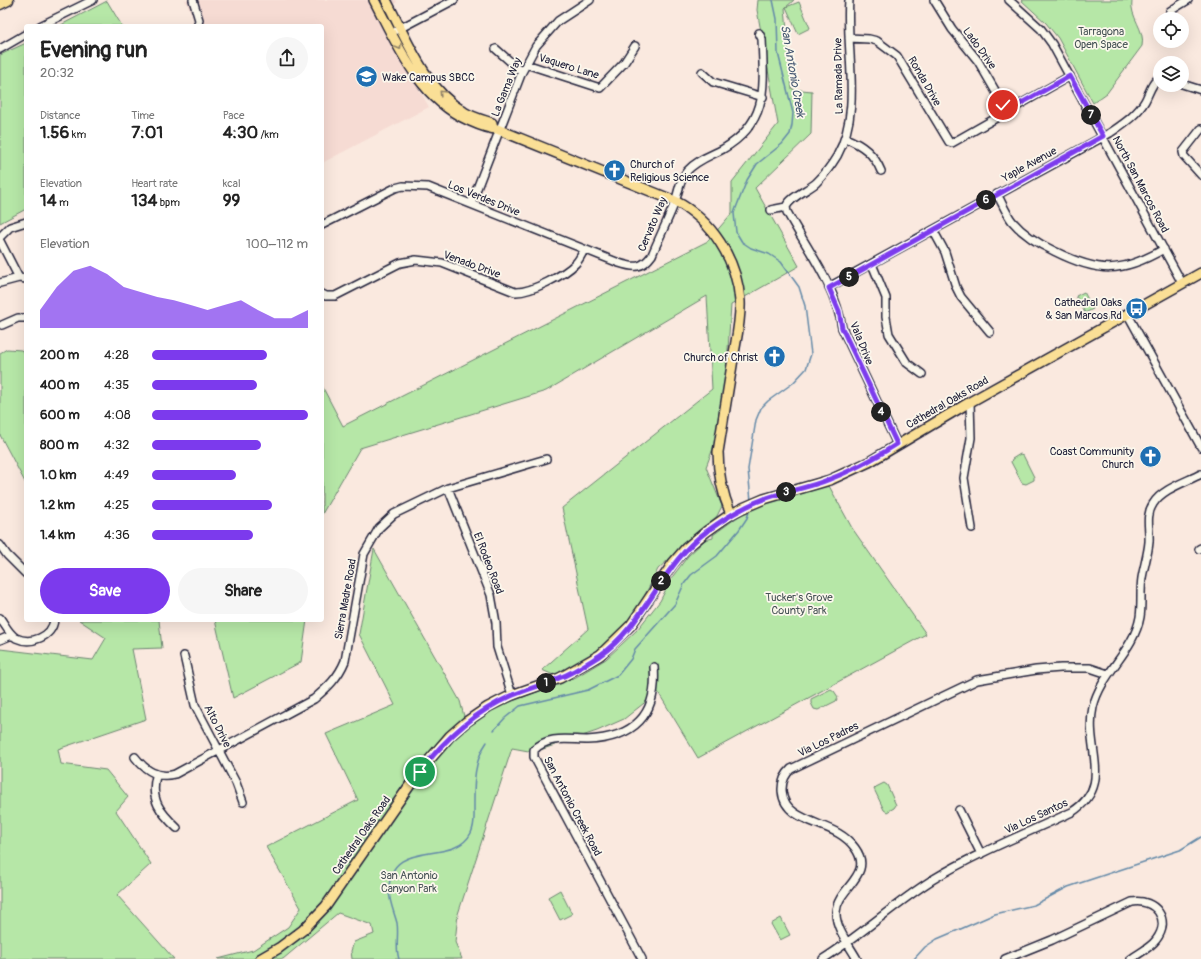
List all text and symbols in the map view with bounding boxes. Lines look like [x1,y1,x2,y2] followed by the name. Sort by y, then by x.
[1153,12,1189,92] map controls
[1153,12,1189,48] button: locate
[777,24,808,119] water label: San Antonio Creek
[960,25,999,72] street label: Lado Drive
[1074,25,1128,51] park label: Tarragona Open Space
[40,36,148,64] text: Evening run
[266,37,308,79] button: share
[831,37,846,114] street label: La Ramada Drive
[394,43,401,50] one-way arrow
[537,51,601,82] street label: Vaquero Lane
[905,54,944,109] street label: Ronda Drive
[489,55,524,119] street label: La Gama Way
[1153,56,1189,92] button: layers
[354,64,380,90] school or university icon: Wake Campus SBCC
[40,65,74,81] text: 20:32
[382,71,475,84] place label: Wake Campus SBCC
[986,88,1020,122] pin
[439,90,447,98] one-way arrow
[992,94,1014,116] icon: check
[1081,105,1101,125] pin: 7
[1088,108,1094,121] text: 7
[40,109,80,122] text: Distance
[131,109,154,122] text: Time
[223,109,244,122] text: Pace
[40,122,69,143] text: 1.56
[131,122,163,143] text: 7:01
[223,122,258,143] text: 4:30
[69,128,86,141] text: km
[258,128,279,141] text: /km
[1110,134,1172,235] street label: North San Marcos Road
[999,144,1059,185] street label: Yaple Avenue
[601,157,627,183] church icon: Church of Religious Science
[630,158,710,184] place label: Church of Religious Science
[40,177,82,190] text: Elevation
[131,177,178,190] text: Heart rate
[223,177,241,190] text: kcal
[446,178,522,219] street label: Los Verdes Drive
[40,190,57,211] text: 14
[131,190,157,211] text: 134
[223,190,240,211] text: 99
[976,190,996,210] pin: 6
[983,193,989,206] text: 6
[635,195,670,253] street label: Cervato Way
[57,196,69,209] text: m
[157,196,180,209] text: bpm
[40,236,90,252] text: Elevation
[246,236,308,252] text: 100–112 m
[441,248,503,281] street label: Venado Drive
[839,267,859,287] pin: 5
[846,270,852,283] text: 5
[1124,295,1150,321] bus stop icon: Cathedral Oaks & San Marcos Rd
[1045,296,1122,322] place label: Cathedral Oaks & San Marcos Rd
[847,320,876,367] street label: Vala Drive
[761,344,787,370] church icon: Church of Christ
[40,347,79,363] text: 200 m
[104,347,129,363] text: 4:28
[684,351,759,364] place label: Church of Christ
[904,374,991,431] street label: Cathedral Oaks Road
[40,377,80,393] text: 400 m
[104,377,129,393] text: 4:35
[871,402,891,422] pin: 4
[878,405,884,418] text: 4
[40,407,80,423] text: 600 m
[104,407,130,423] text: 4:08
[40,437,79,453] text: 800 m
[104,437,130,453] text: 4:32
[1137,444,1163,470] church icon: Coast Community Church
[1050,445,1134,471] place label: Coast Community Church
[40,467,77,483] text: 1.0 km
[104,467,129,483] text: 4:49
[776,482,796,502] pin: 3
[783,485,789,498] text: 3
[40,497,75,513] text: 1.2 km
[104,497,129,513] text: 4:25
[40,527,75,543] text: 1.4 km
[104,527,130,543] text: 4:36
[471,531,506,596] street label: El Rodeo Road
[332,558,359,641] street label: Sierra Madre Road
[40,568,170,614] button: Save
[178,568,308,614] button: Share
[651,571,671,591] pin: 2
[658,574,664,587] text: 2
[765,591,833,617] park label: Tucker's Grove County Park
[536,673,556,693] pin: 1
[544,676,548,689] text: 1
[201,703,234,750] street label: Alto Drive
[796,719,861,760] street label: Via Los Padres
[541,754,604,858] street label: San Antonio Creek Road
[403,755,437,789] pin
[409,761,431,783] icon: arrive
[329,794,393,877] street label: Cathedral Oaks Road
[1003,796,1070,837] street label: Via Los Santos
[380,869,438,895] park label: San Antonio Canyon Park

